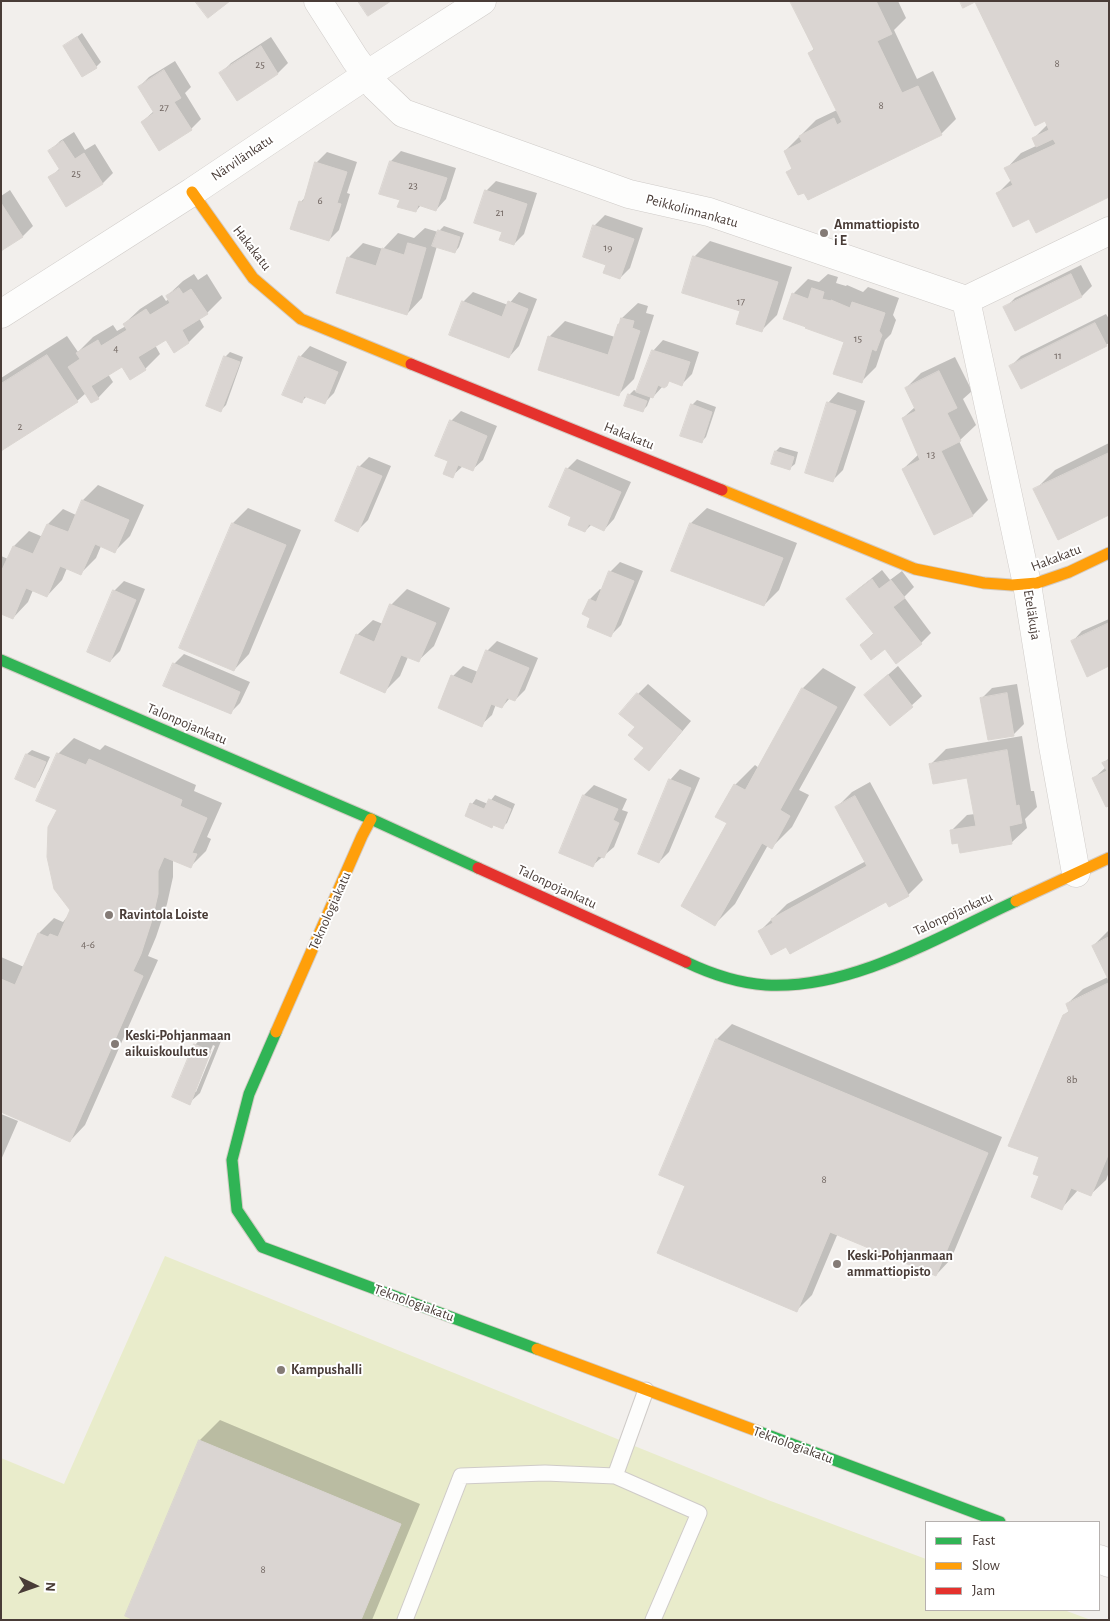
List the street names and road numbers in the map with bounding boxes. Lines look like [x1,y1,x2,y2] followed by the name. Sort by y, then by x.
[208,131,276,185] street label: Närvilänkatu
[644,191,740,231] street label: Peikkolinnankatu
[229,222,275,274] street label: Hakakatu
[602,418,656,454] street label: Hakakatu
[1028,541,1084,575] street label: Hakakatu
[1020,589,1044,641] street label: Eteläkuja
[144,700,230,748] street label: Talonpojankatu
[515,861,599,913] street label: Talonpojankatu
[305,869,355,953] street label: Teknologiakatu
[911,888,995,940] street label: Talonpojankatu
[372,1281,456,1325] street label: Teknologiakatu
[751,1423,835,1467] street label: Teknologiakatu

